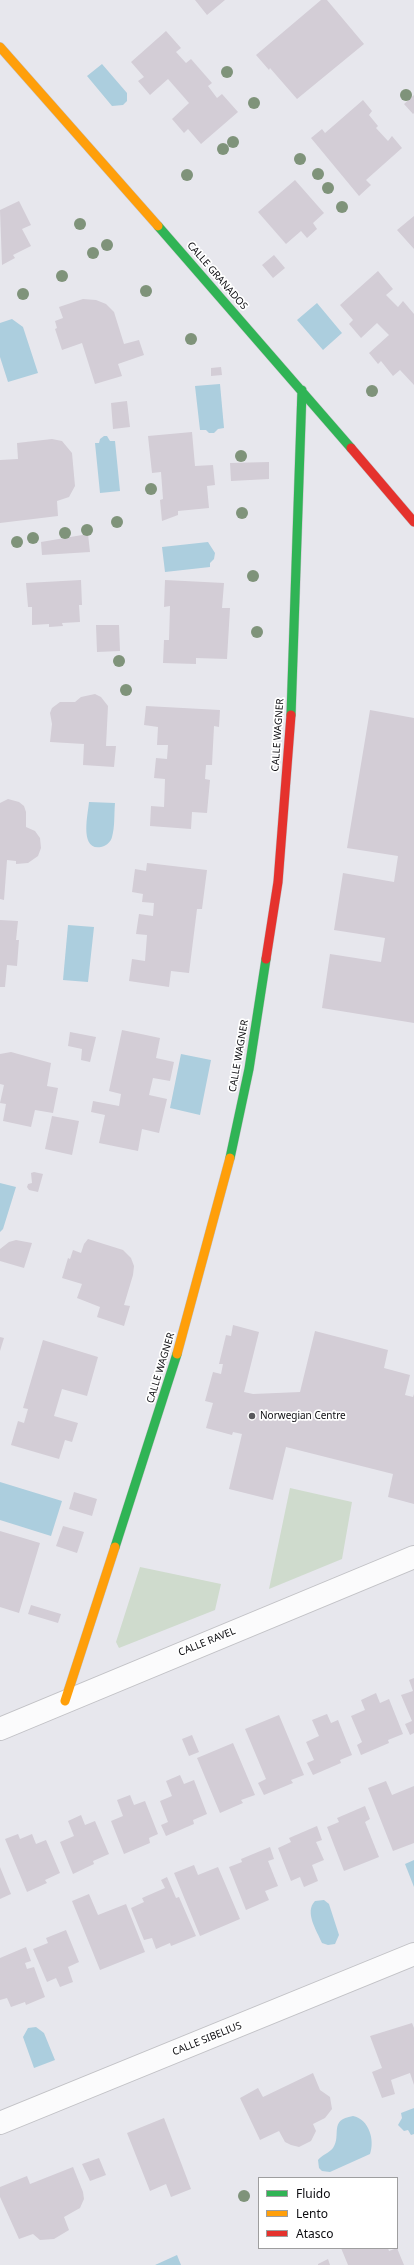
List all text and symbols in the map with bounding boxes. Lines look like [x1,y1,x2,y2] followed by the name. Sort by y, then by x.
[184,240,250,312] street label: CALLE GRANADOS
[269,698,287,772] street label: CALLE WAGNER
[227,1019,251,1093] street label: CALLE WAGNER
[145,1331,177,1405] street label: CALLE WAGNER
[260,1410,346,1422] place label: Norwegian Centre
[247,1411,257,1421] marker: Norwegian Centre
[177,1625,237,1659] street label: CALLE RAVEL
[171,2020,243,2058] street label: CALLE SIBELIUS
[258,2177,398,2249] legend
[296,2185,330,2202] text: Fluido
[296,2205,328,2222] text: Lento
[296,2225,334,2242] text: Atasco

